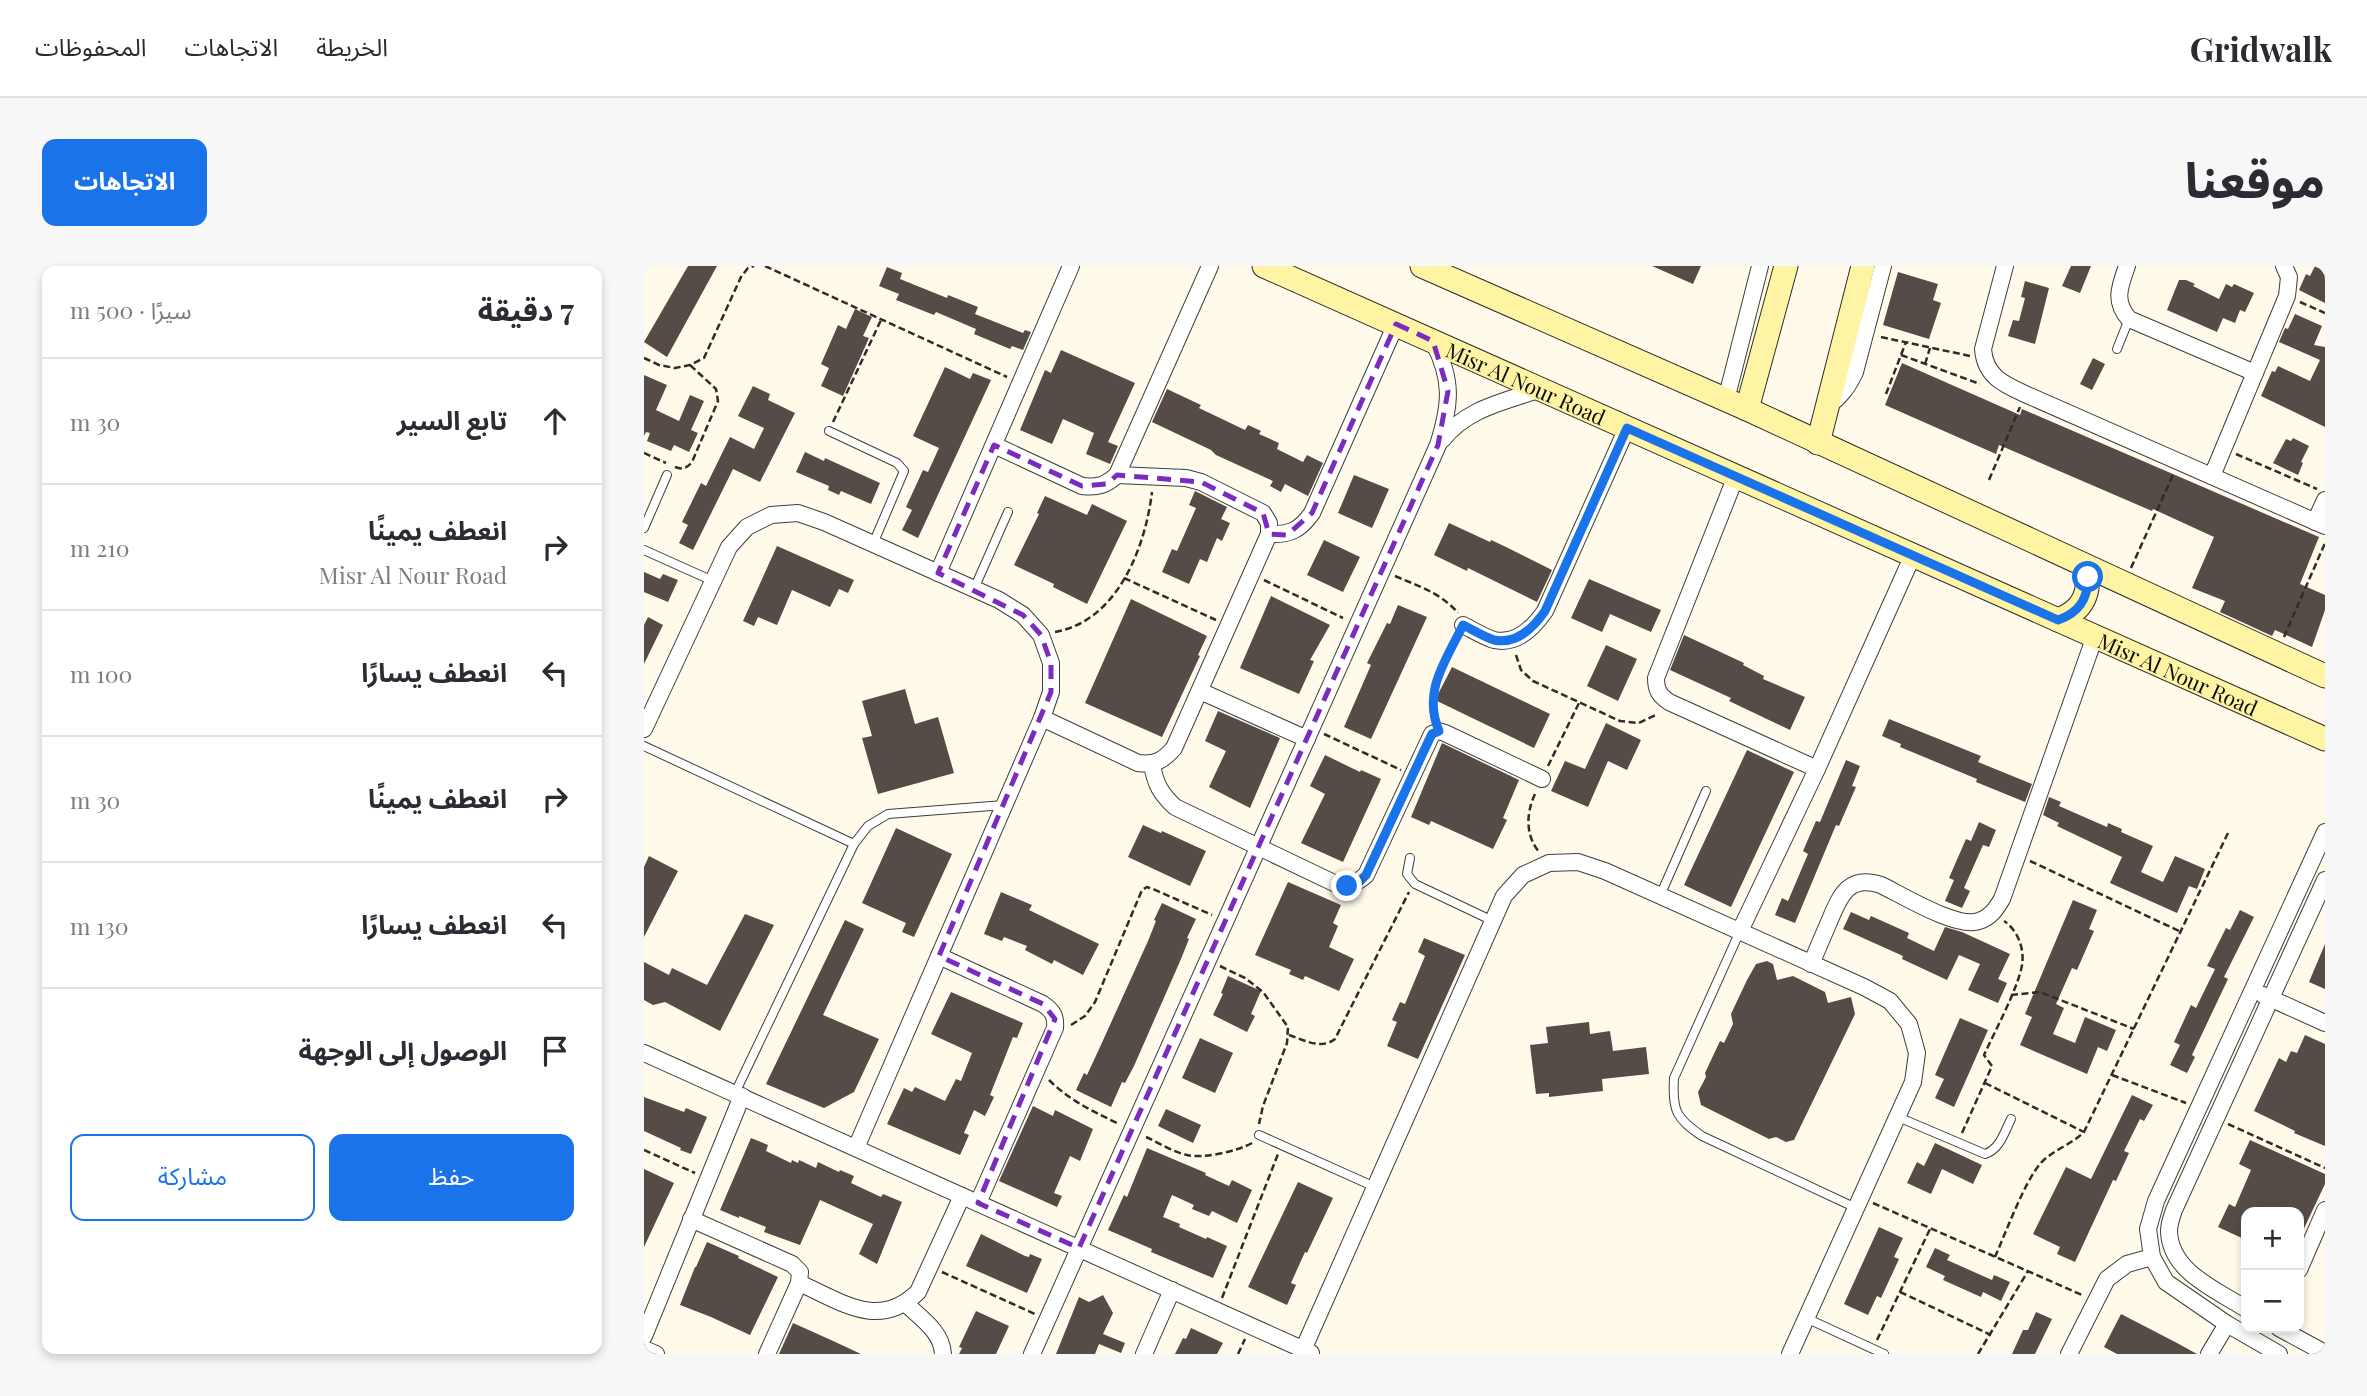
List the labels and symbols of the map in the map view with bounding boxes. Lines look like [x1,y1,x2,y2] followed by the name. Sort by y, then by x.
[1442,335,1610,431] street label: Misr Al Nour Road
[2072,561,2103,592] route start
[2094,626,2262,721] street label: Misr Al Nour Road
[1331,870,1362,901] route end

